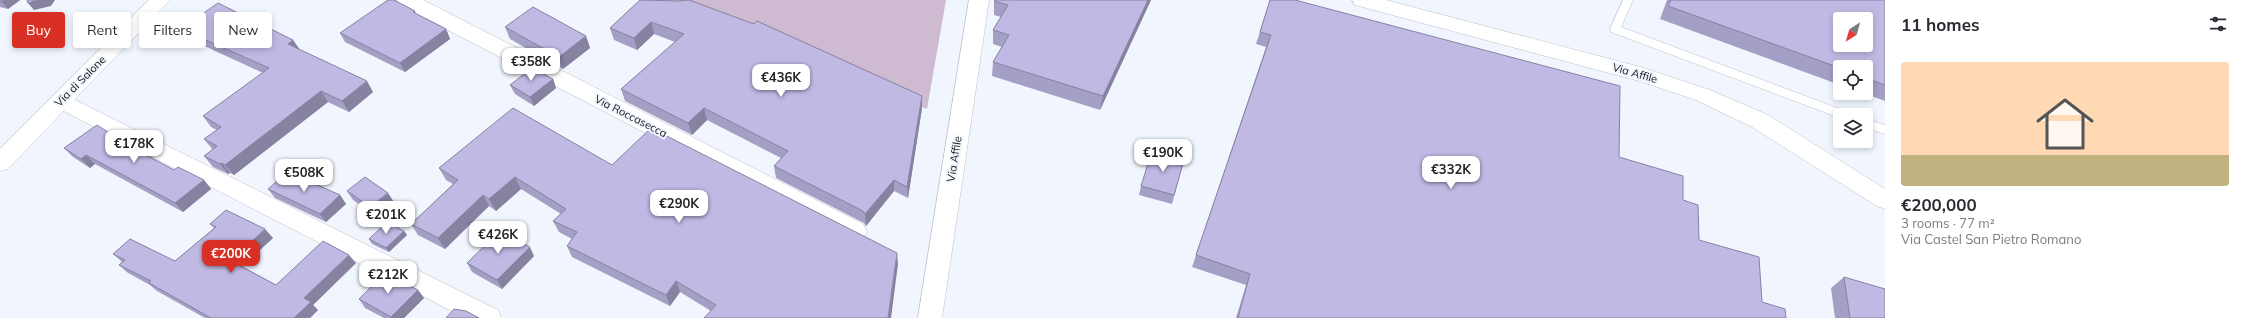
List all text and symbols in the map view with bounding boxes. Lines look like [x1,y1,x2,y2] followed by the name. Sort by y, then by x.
[12,12,65,48] chip: Buy
[73,12,131,48] chip: Rent
[139,12,206,48] chip: Filters
[214,12,272,48] chip: New
[1833,12,1873,52] north arrow
[1833,12,1873,148] map controls
[2207,13,2229,35] icon: filters
[1901,14,1980,35] text: 11 homes
[503,48,559,82] pin: €358K
[51,52,109,110] street label: Via di Salone
[511,53,551,69] text: €358K
[1611,60,1659,86] street label: Via Affile
[1833,60,1873,100] button: locate
[753,64,809,98] pin: €436K
[761,69,801,85] text: €436K
[2029,88,2101,160] icon: home
[592,92,670,140] street label: Via Roccasecca
[1833,108,1873,148] button: layers
[106,130,162,164] pin: €178K
[114,135,154,151] text: €178K
[943,135,965,183] street label: Via Affile
[1135,139,1191,173] pin: €190K
[1143,144,1183,160] text: €190K
[1423,156,1479,190] pin: €332K
[276,159,332,193] pin: €508K
[1431,161,1471,177] text: €332K
[284,164,324,180] text: €508K
[651,190,707,224] pin: €290K
[1901,194,1977,215] text: €200,000
[659,195,699,211] text: €290K
[358,201,414,235] pin: €201K
[366,206,406,222] text: €201K
[1901,215,1995,231] text: 3 rooms · 77 m²
[470,221,526,255] pin: €426K
[478,226,518,242] text: €426K
[1901,231,2081,247] text: Via Castel San Pietro Romano
[203,240,259,274] pin: €200K
[211,245,251,261] text: €200K
[360,261,416,295] pin: €212K
[368,266,408,282] text: €212K

